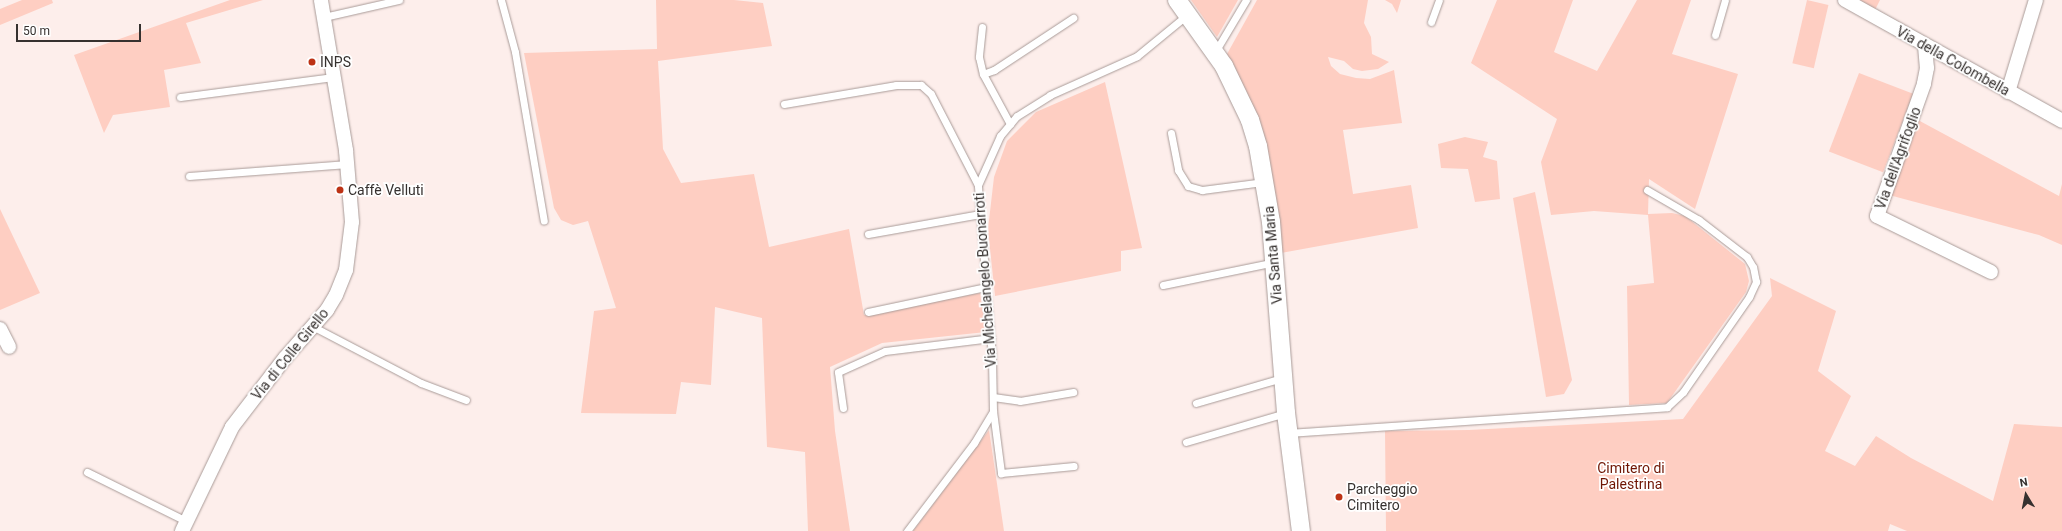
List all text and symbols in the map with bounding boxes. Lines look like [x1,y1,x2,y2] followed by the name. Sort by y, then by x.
[18,16,143,42] scale bar
[1893,23,2013,99] street label: Via della Colombella
[23,24,50,38] text: 50 m
[320,54,351,70] place label: INPS
[307,57,317,67] marker: INPS
[1872,104,1924,212] street label: Via dell'Agrifoglio
[348,182,424,198] place label: Caffè Velluti
[335,185,345,195] marker: Caffè Velluti
[970,192,1000,368] street label: Via Michelangelo Buonarroti
[1260,205,1286,305] street label: Via Santa Maria
[248,305,332,403] street label: Via di Colle Girello
[1597,460,1665,492] park label: Cimitero di Palestrina
[2006,475,2046,515] north arrow
[2019,476,2029,490] text: N
[1347,481,1418,514] place label: Parcheggio Cimitero
[1334,492,1344,502] marker: Parcheggio Cimitero

